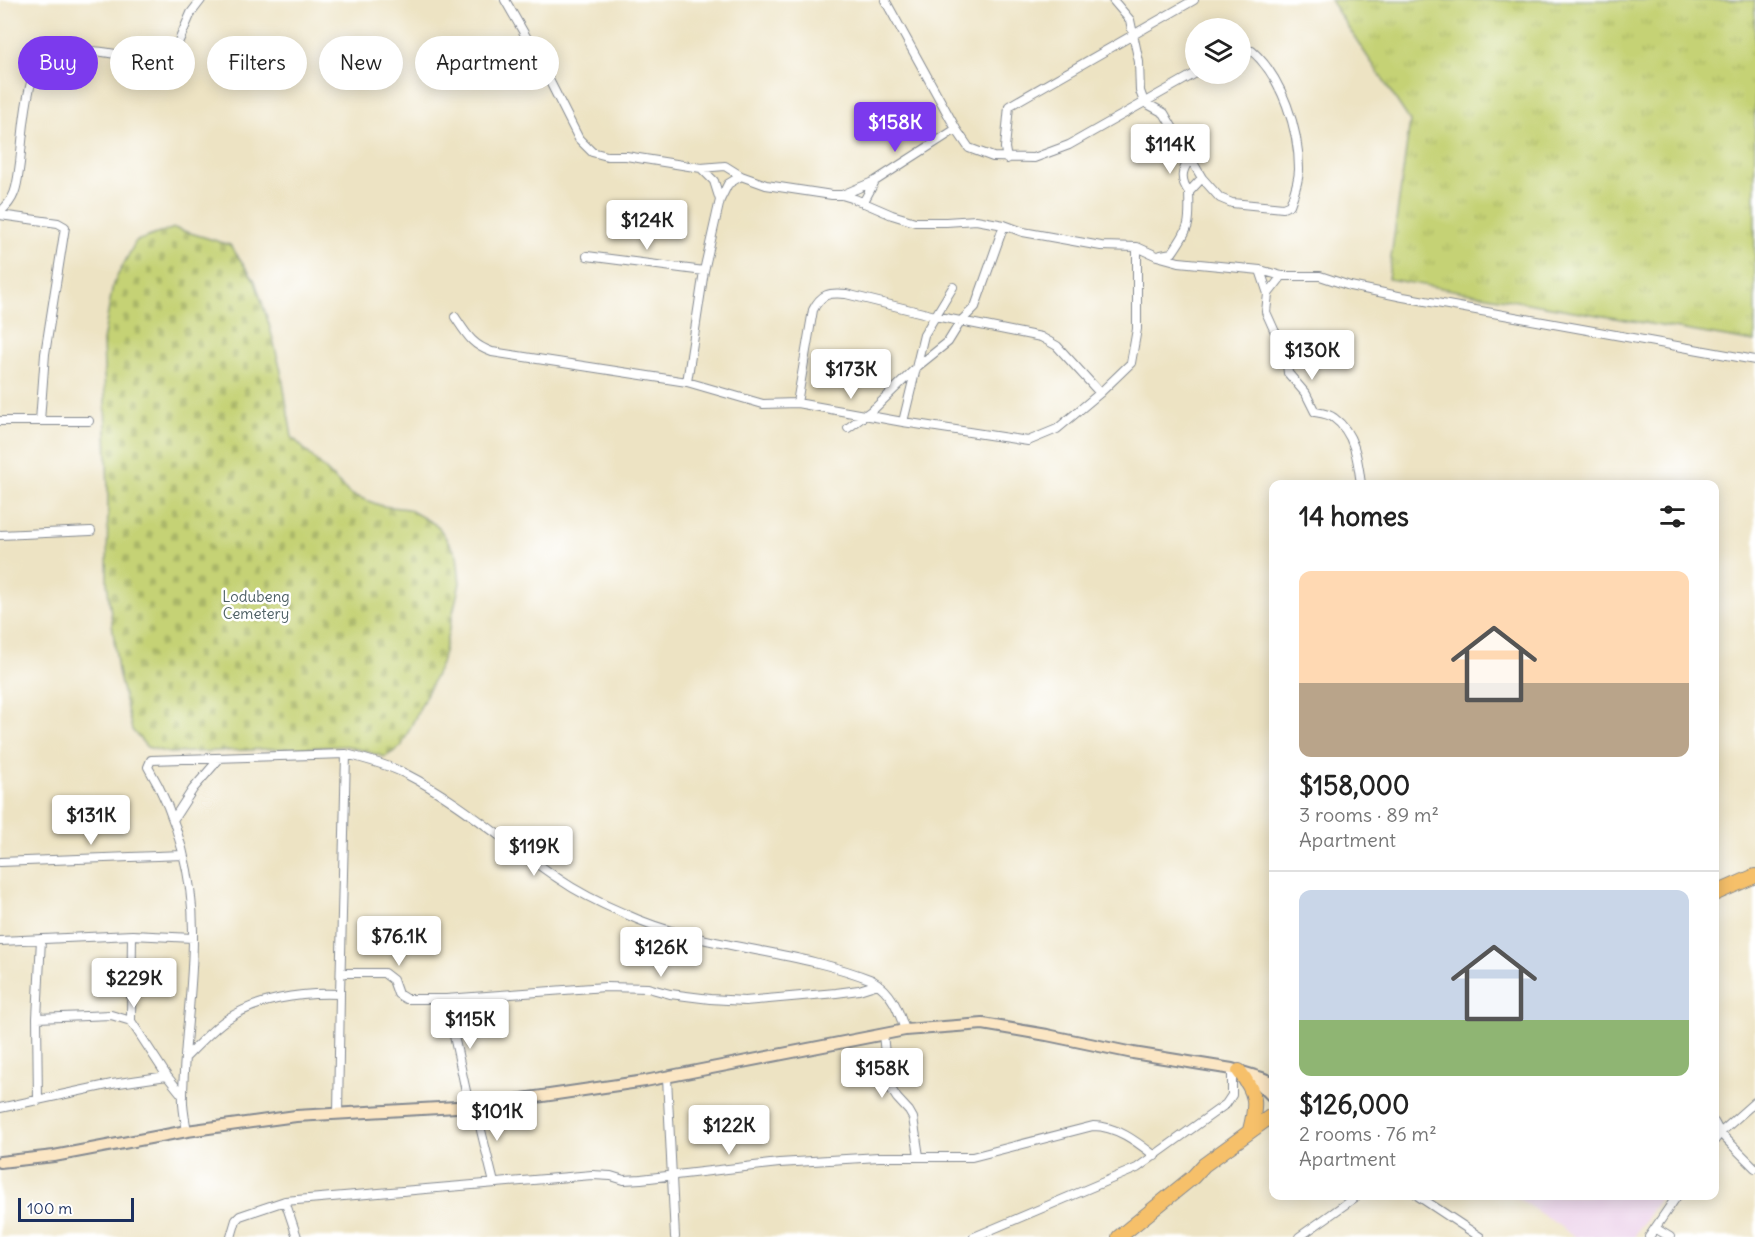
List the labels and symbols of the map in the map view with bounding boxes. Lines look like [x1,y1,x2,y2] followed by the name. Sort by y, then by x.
[853,102,937,153] pin: $158K
[1128,124,1212,175] pin: $114K
[605,200,689,251] pin: $124K
[1270,330,1354,381] pin: $130K
[809,349,893,400] pin: $173K
[222,587,290,623] park label: Lodubeng Cemetery
[49,795,133,846] pin: $131K
[492,826,576,877] pin: $119K
[350,916,448,967] pin: $76.1K
[619,927,703,978] pin: $126K
[92,958,176,1009] pin: $229K
[428,999,512,1050] pin: $115K
[840,1048,924,1099] pin: $158K
[455,1091,539,1142] pin: $101K
[687,1105,771,1156] pin: $122K
[18,1195,134,1222] scale bar

